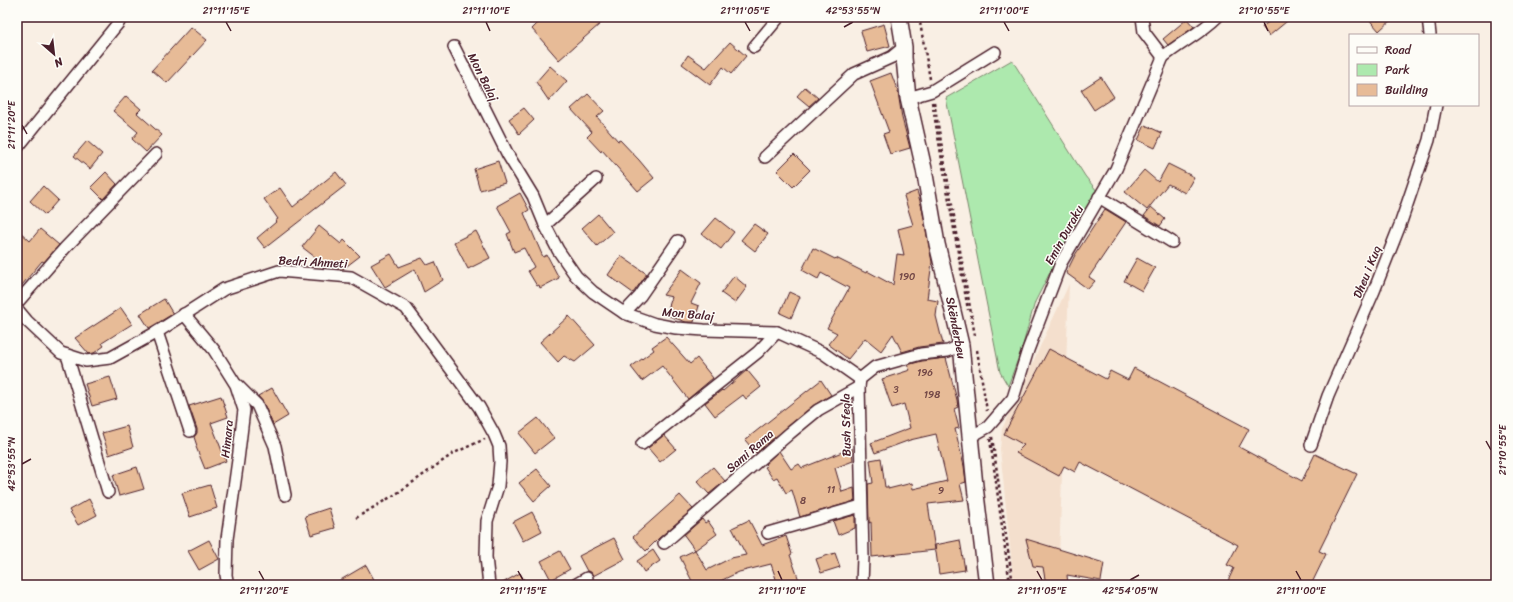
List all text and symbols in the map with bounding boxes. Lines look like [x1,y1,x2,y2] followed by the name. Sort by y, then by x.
[203,2,251,20] text: 21°11'15"E
[463,2,511,20] text: 21°11'10"E
[721,2,771,20] text: 21°11'05"E
[826,2,881,20] text: 42°53'55"N
[980,2,1030,20] text: 21°11'00"E
[1239,2,1291,20] text: 21°10'55"E
[34,34,74,74] north arrow
[1349,34,1479,106] legend
[1385,39,1412,61] text: Road
[461,49,505,106] street label: Mon Balaj
[50,52,67,73] text: N
[1385,59,1410,81] text: Park
[1385,79,1428,101] text: Building
[3,99,21,149] text: 21°11'20"E
[1038,200,1090,269] street label: Emin Duraku
[1346,242,1388,302] street label: Dheu i Kuq
[278,249,349,275] street label: Bedri Ahmeti
[899,268,915,286] house number: 190
[939,295,973,362] street label: Skënderbeu
[661,301,715,327] street label: Mon Balaj
[917,364,933,382] house number: 196
[893,381,899,399] house number: 3
[924,386,940,404] house number: 198
[834,393,858,457] street label: Bush Sfeqla
[214,419,240,459] street label: Himara
[1494,423,1512,475] text: 21°10'55"E
[721,424,779,478] street label: Sami Rama
[3,436,21,491] text: 42°53'55"N
[827,481,835,499] house number: 11
[938,482,944,500] house number: 9
[800,492,806,510] house number: 8
[240,582,290,600] text: 21°11'20"E
[500,582,548,600] text: 21°11'15"E
[759,582,807,600] text: 21°11'10"E
[1018,582,1068,600] text: 21°11'05"E
[1102,582,1158,600] text: 42°54'05"N
[1277,582,1327,600] text: 21°11'00"E

